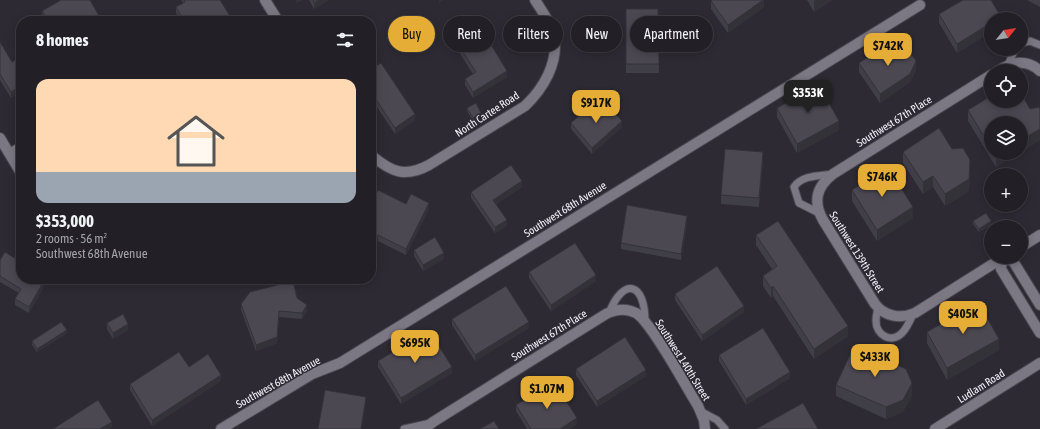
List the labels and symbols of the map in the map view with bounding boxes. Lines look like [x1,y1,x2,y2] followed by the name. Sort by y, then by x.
[984,12,1028,56] north arrow
[860,33,916,67] pin: $742K
[780,80,836,114] pin: $353K
[453,89,521,139] street label: North Cartee Road
[568,90,624,124] pin: $917K
[854,93,934,149] street label: Southwest 67th Place
[854,164,910,198] pin: $746K
[522,179,608,239] street label: Southwest 68th Avenue
[827,209,887,295] street label: Southwest 139th Street
[935,301,991,335] pin: $405K
[509,307,589,363] street label: Southwest 67th Place
[653,317,713,403] street label: Southwest 140th Street
[387,330,443,364] pin: $695K
[847,344,903,378] pin: $433K
[234,354,322,410] street label: Southwest 68th Avenue
[955,367,1007,405] street label: Ludlam Road
[514,376,580,410] pin: $1.07M

